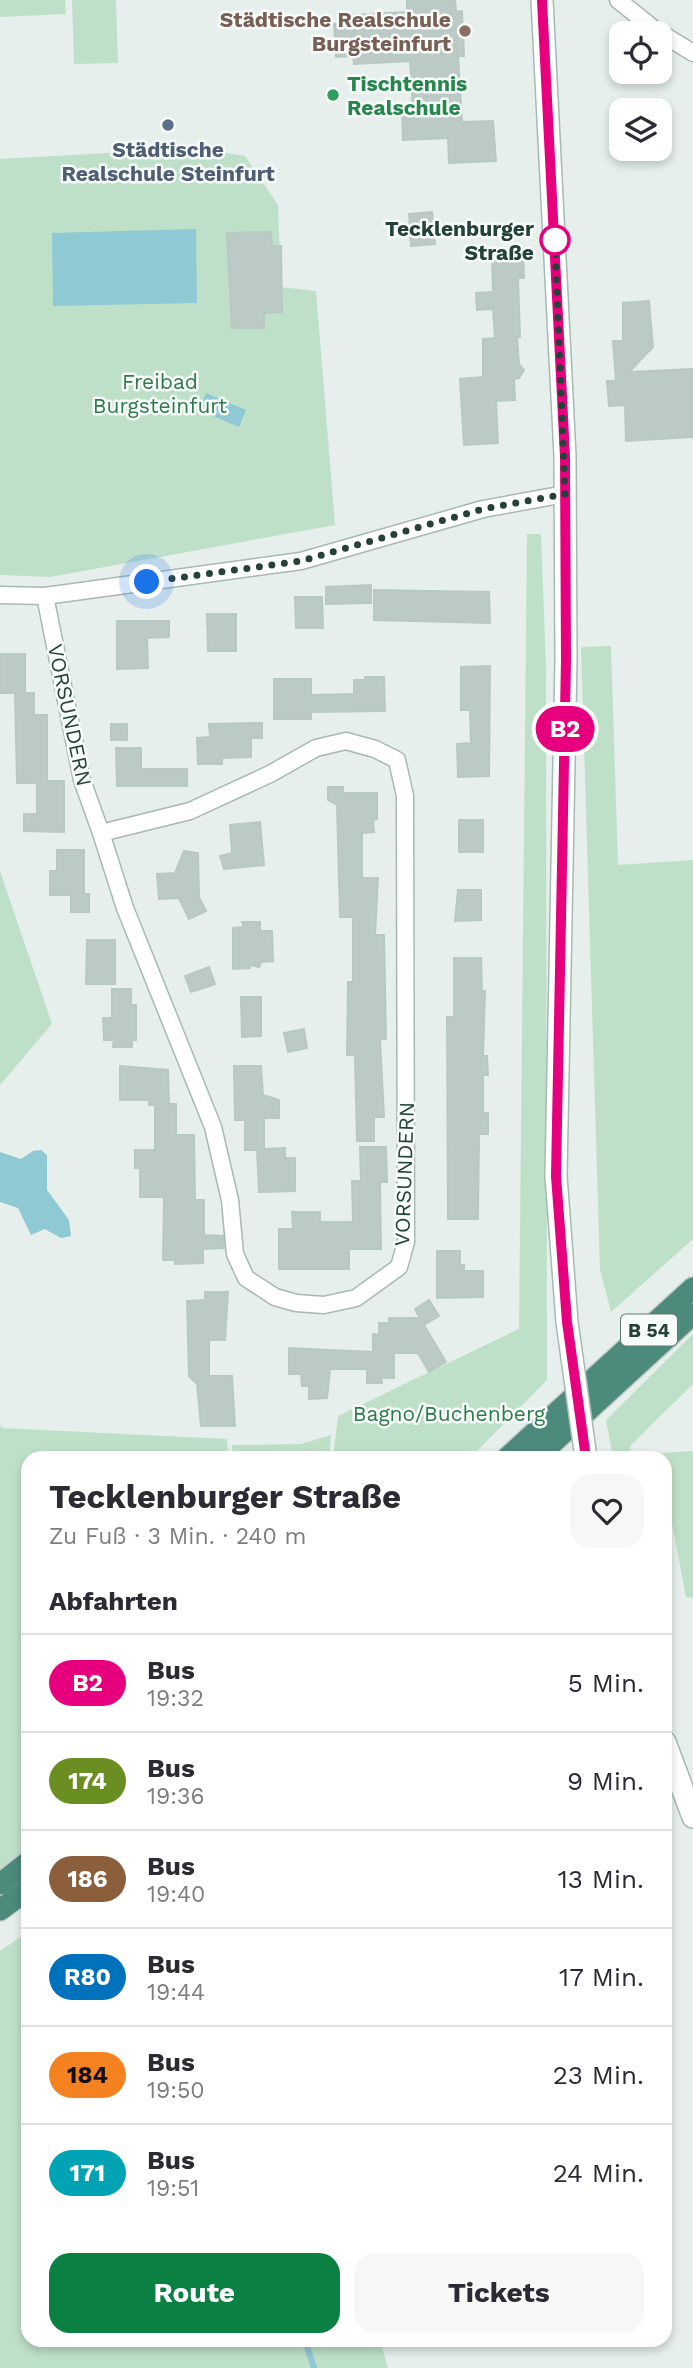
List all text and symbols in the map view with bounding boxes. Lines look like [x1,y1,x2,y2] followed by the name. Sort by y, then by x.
[220,7,451,56] place label: Städtische Realschule Burgsteinfurt
[609,21,672,161] map controls
[609,21,672,84] button: locate
[457,23,473,39] marker: Städtische Realschule Burgsteinfurt
[347,71,467,120] place label: Tischtennis Realschule
[325,87,341,103] marker: Tischtennis Realschule
[609,98,672,161] button: layers
[160,117,176,133] marker: Städtische Realschule Steinfurt
[61,137,275,186] place label: Städtische Realschule Steinfurt
[385,216,534,265] place label: Tecklenburger Straße
[540,225,570,255] marker: Tecklenburger Straße
[93,369,227,418] park label: Freibad Burgsteinfurt
[129,564,164,599] your location
[43,642,97,788] street label: VORSUNDERN
[534,706,596,752] line badge: B2
[550,715,580,743] text: B2
[389,1101,419,1247] street label: VORSUNDERN
[621,1314,677,1346] road number: B 54
[353,1401,546,1426] park label: Bagno/Buchenberg
[570,1474,644,1548] button: heart
[49,1477,401,1516] text: Tecklenburger Straße
[49,1523,307,1550] text: Zu Fuß · 3 Min. · 240 m
[49,1586,178,1616] text: Abfahrten
[147,1655,195,1685] text: Bus
[568,1668,644,1698] text: 5 Min.
[72,1669,103,1697] text: B2
[147,1685,204,1712] text: 19:32
[147,1753,195,1783] text: Bus
[567,1766,644,1796] text: 9 Min.
[68,1767,107,1795] text: 174
[147,1783,204,1810] text: 19:36
[147,1851,195,1881] text: Bus
[558,1864,644,1894] text: 13 Min.
[67,1865,108,1893] text: 186
[147,1881,205,1908] text: 19:40
[147,1949,195,1979] text: Bus
[559,1962,644,1992] text: 17 Min.
[64,1963,111,1991] text: R80
[147,1979,205,2006] text: 19:44
[147,2047,195,2077] text: Bus
[553,2060,644,2090] text: 23 Min.
[67,2061,108,2089] text: 184
[147,2077,205,2104] text: 19:50
[147,2145,195,2175] text: Bus
[553,2158,644,2188] text: 24 Min.
[70,2159,105,2187] text: 171
[147,2175,199,2202] text: 19:51
[49,2253,340,2333] button: Route
[354,2253,644,2333] button: Tickets

